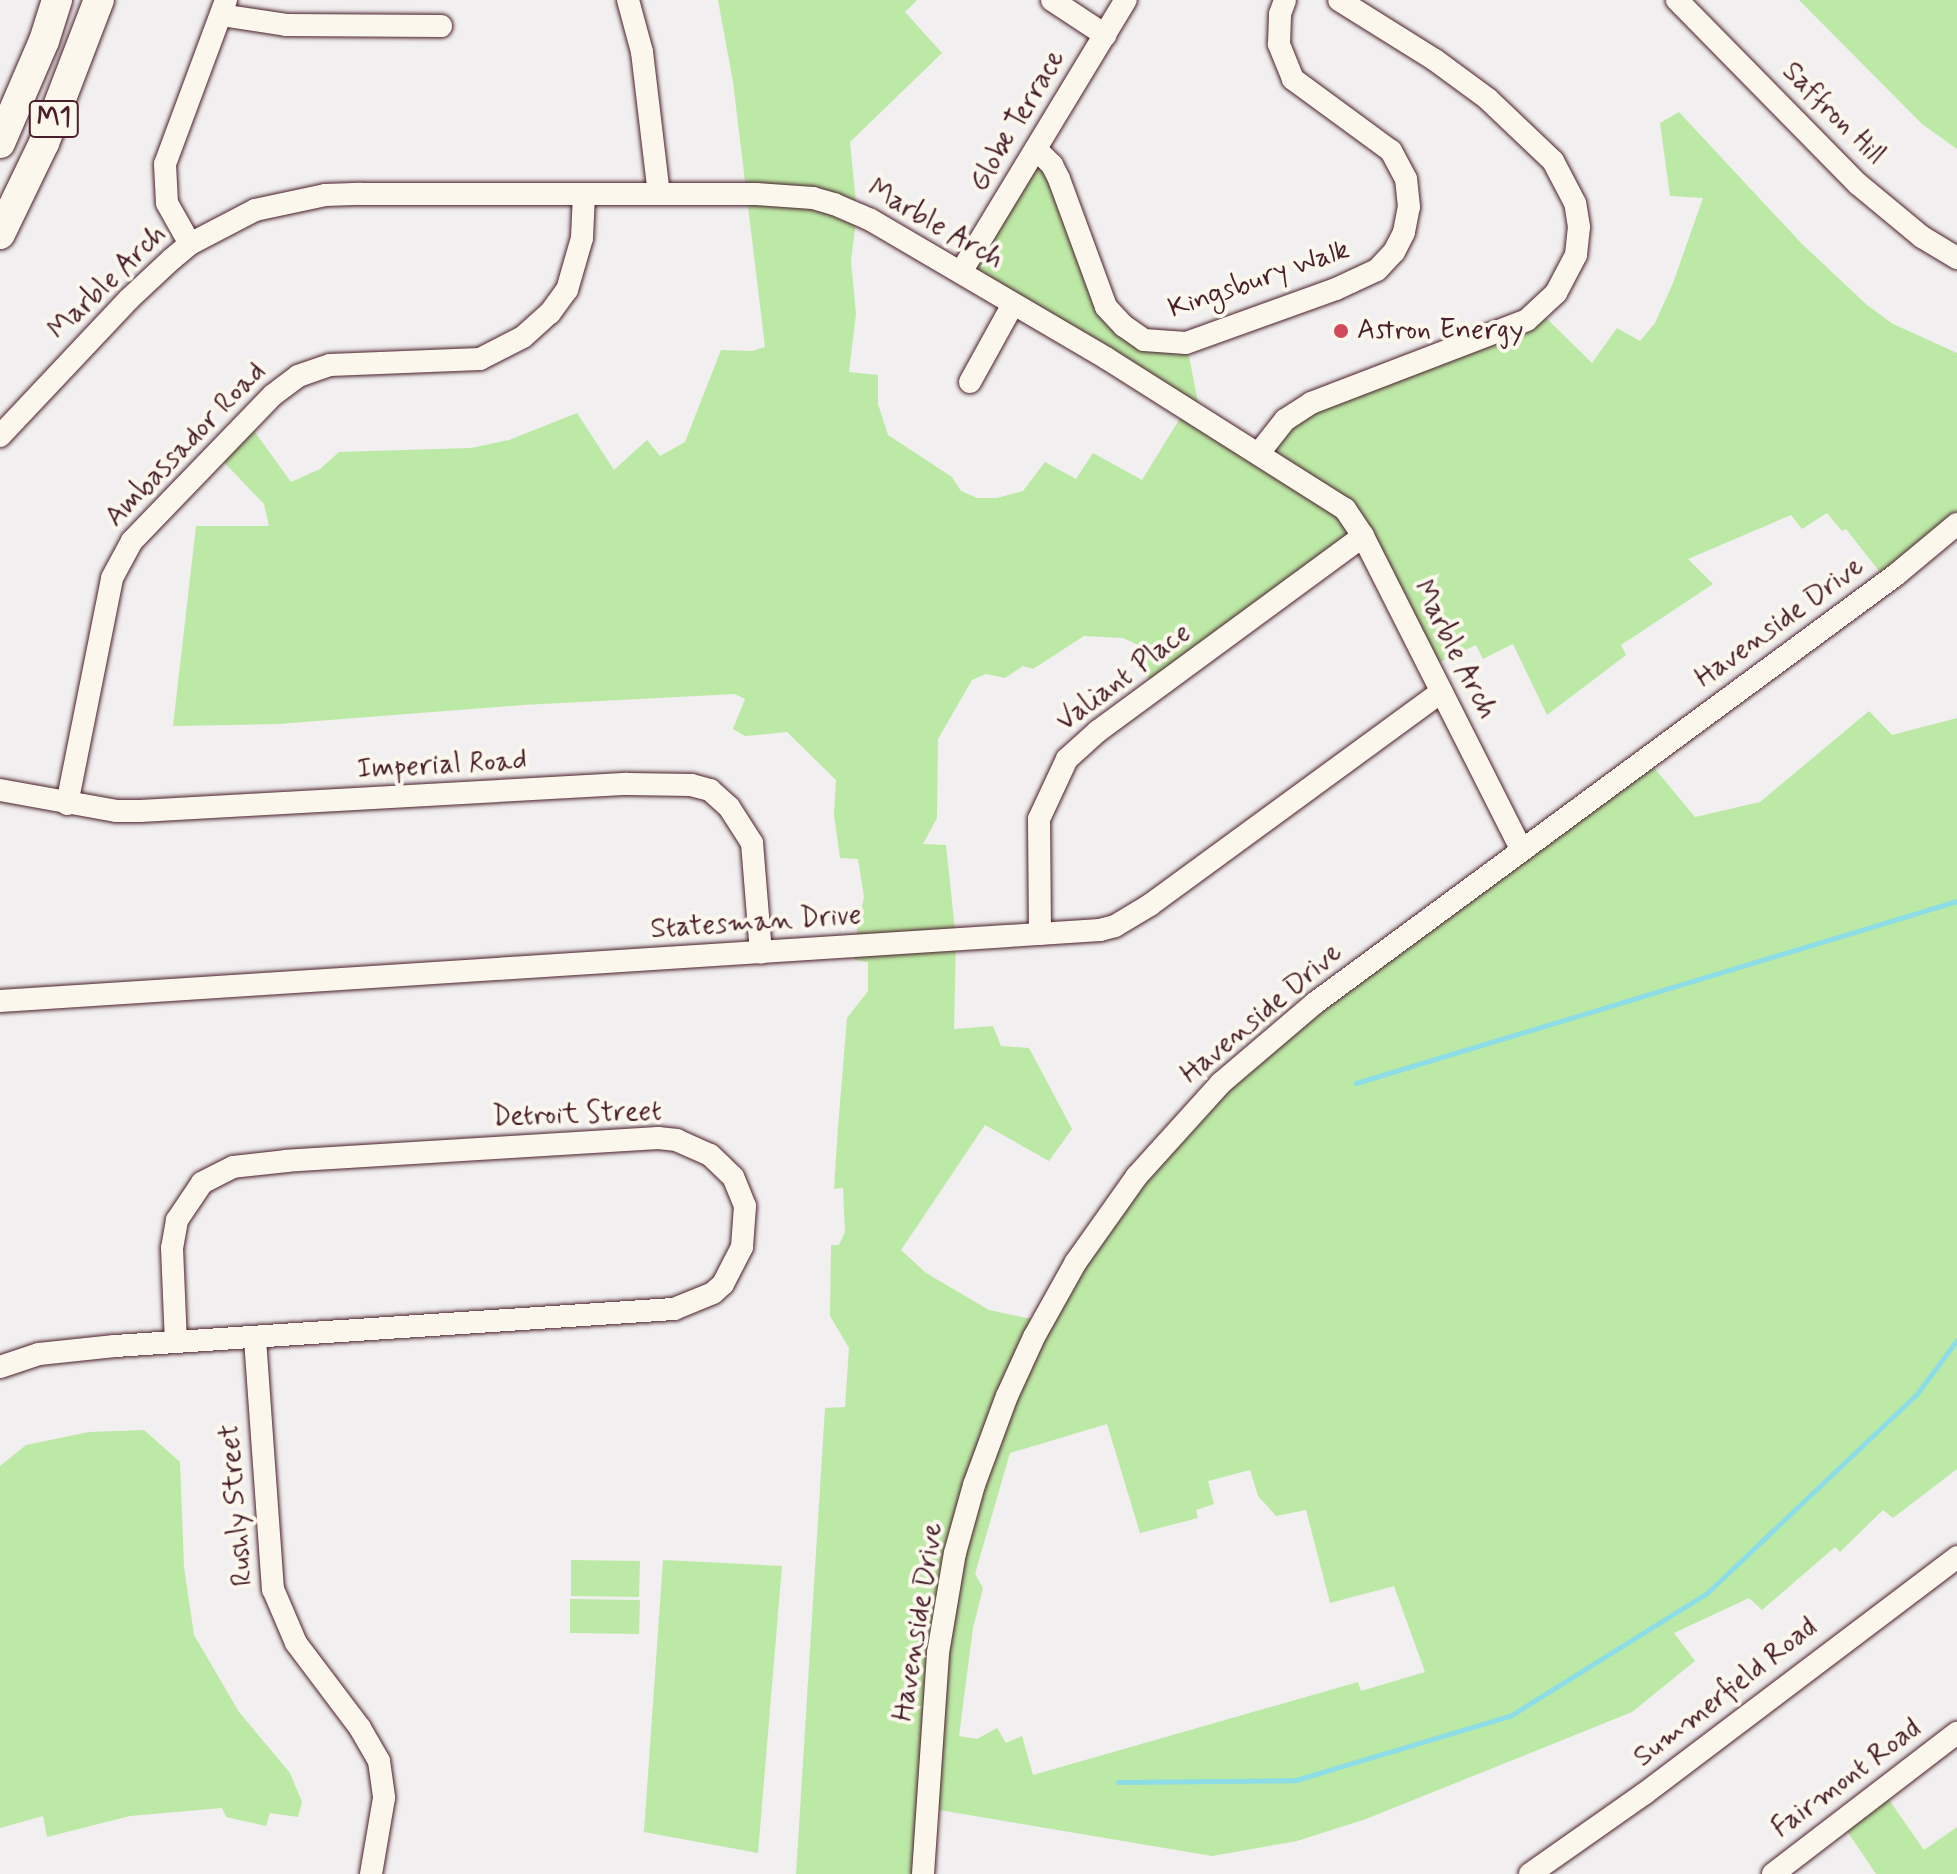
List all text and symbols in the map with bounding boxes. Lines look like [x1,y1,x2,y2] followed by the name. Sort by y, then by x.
[963,44,1073,198] street label: Globe Terrace
[1774,55,1892,173] street label: Saffron Hill
[28,97,80,141] road number: M1
[861,173,1009,277] street label: Marble Arch
[42,218,174,348] street label: Marble Arch
[1163,233,1355,327] street label: Kingsbury Walk
[1357,314,1520,348] place label: Astron Energy
[1332,322,1350,340] marker: Astron Energy
[100,356,272,534] street label: Ambassador Road
[1690,551,1870,695] street label: Havenside Drive
[1405,575,1503,725] street label: Marble Arch
[1052,618,1196,738] street label: Valiant Place
[357,745,527,787] street label: Imperial Road
[649,899,863,947] street label: Statesman Drive
[1176,938,1348,1090] street label: Havenside Drive
[489,1095,665,1135] street label: Detroit Street
[213,1423,261,1587] street label: Rushly Street
[887,1522,951,1722] street label: Havenside Drive
[1628,1612,1824,1774] street label: Summerfield Road
[1767,1713,1927,1845] street label: Fairmont Road

